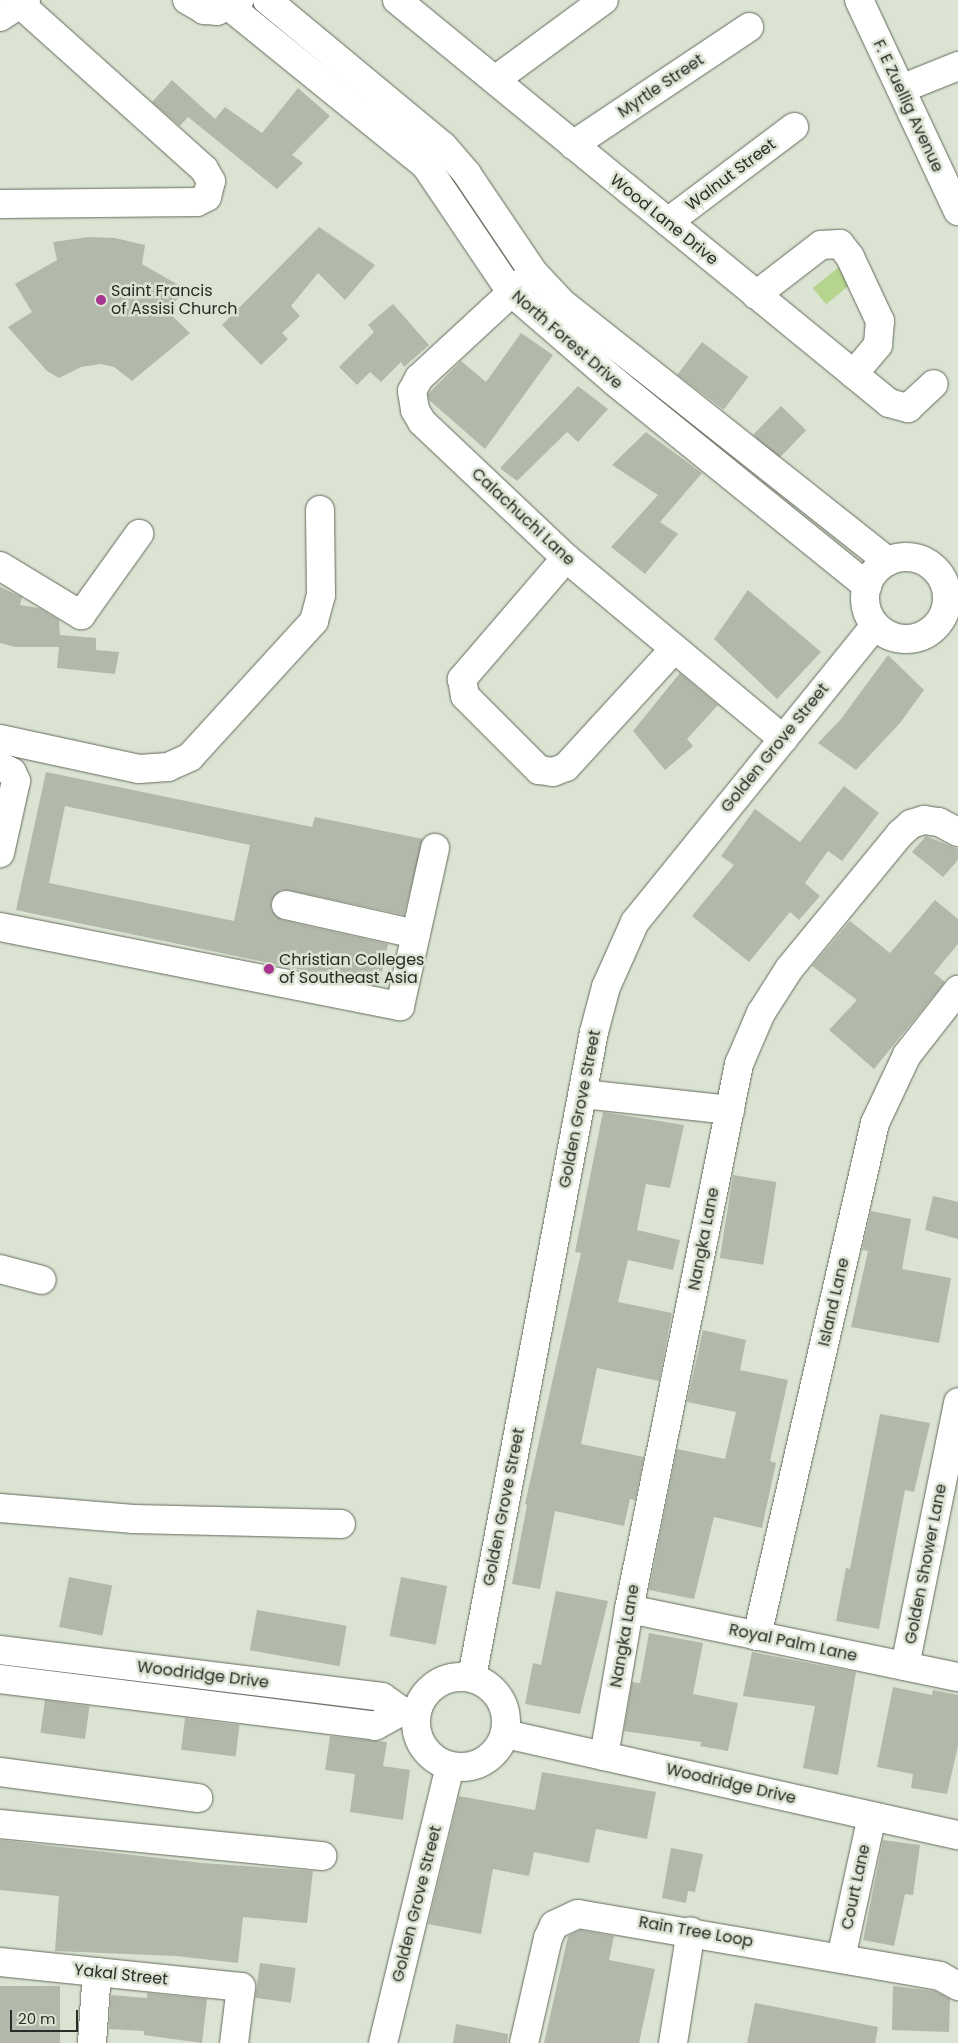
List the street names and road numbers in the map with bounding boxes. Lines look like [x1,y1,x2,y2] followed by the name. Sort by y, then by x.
[869,37,947,175] street label: F. E Zuellig Avenue
[614,50,708,122] street label: Myrtle Street
[682,135,780,215] street label: Walnut Street
[606,171,722,269] street label: Wood Lane Drive
[508,287,626,393] street label: North Forest Drive
[467,464,579,570] street label: Calachuchi Lane
[717,680,833,816] street label: Golden Grove Street
[555,1028,605,1190] street label: Golden Grove Street
[685,1186,723,1292] street label: Nangka Lane
[814,1256,854,1348] street label: Island Lane
[479,1426,529,1588] street label: Golden Grove Street
[901,1482,951,1646] street label: Golden Shower Lane
[606,1583,644,1689] street label: Nangka Lane
[727,1620,859,1666] street label: Royal Palm Lane
[136,1657,270,1693] street label: Woodridge Drive
[664,1760,798,1808] street label: Woodridge Drive
[388,1824,446,1984] street label: Golden Grove Street
[838,1843,874,1931] street label: Court Lane
[637,1912,755,1952] street label: Rain Tree Loop
[73,1961,169,1989] street label: Yakal Street

